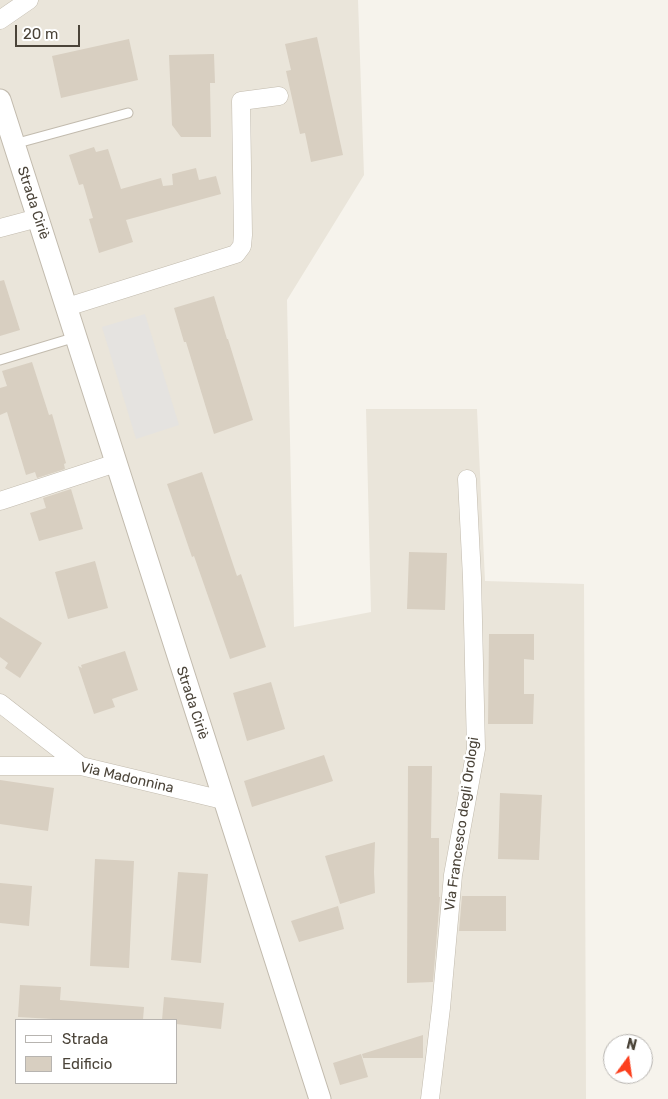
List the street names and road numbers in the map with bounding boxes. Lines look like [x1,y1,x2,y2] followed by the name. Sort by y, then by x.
[13,164,53,242] street label: Strada Ciriè
[172,664,212,742] street label: Strada Ciriè
[441,736,483,912] street label: Via Francesco degli Orologi
[79,759,175,797] street label: Via Madonnina

